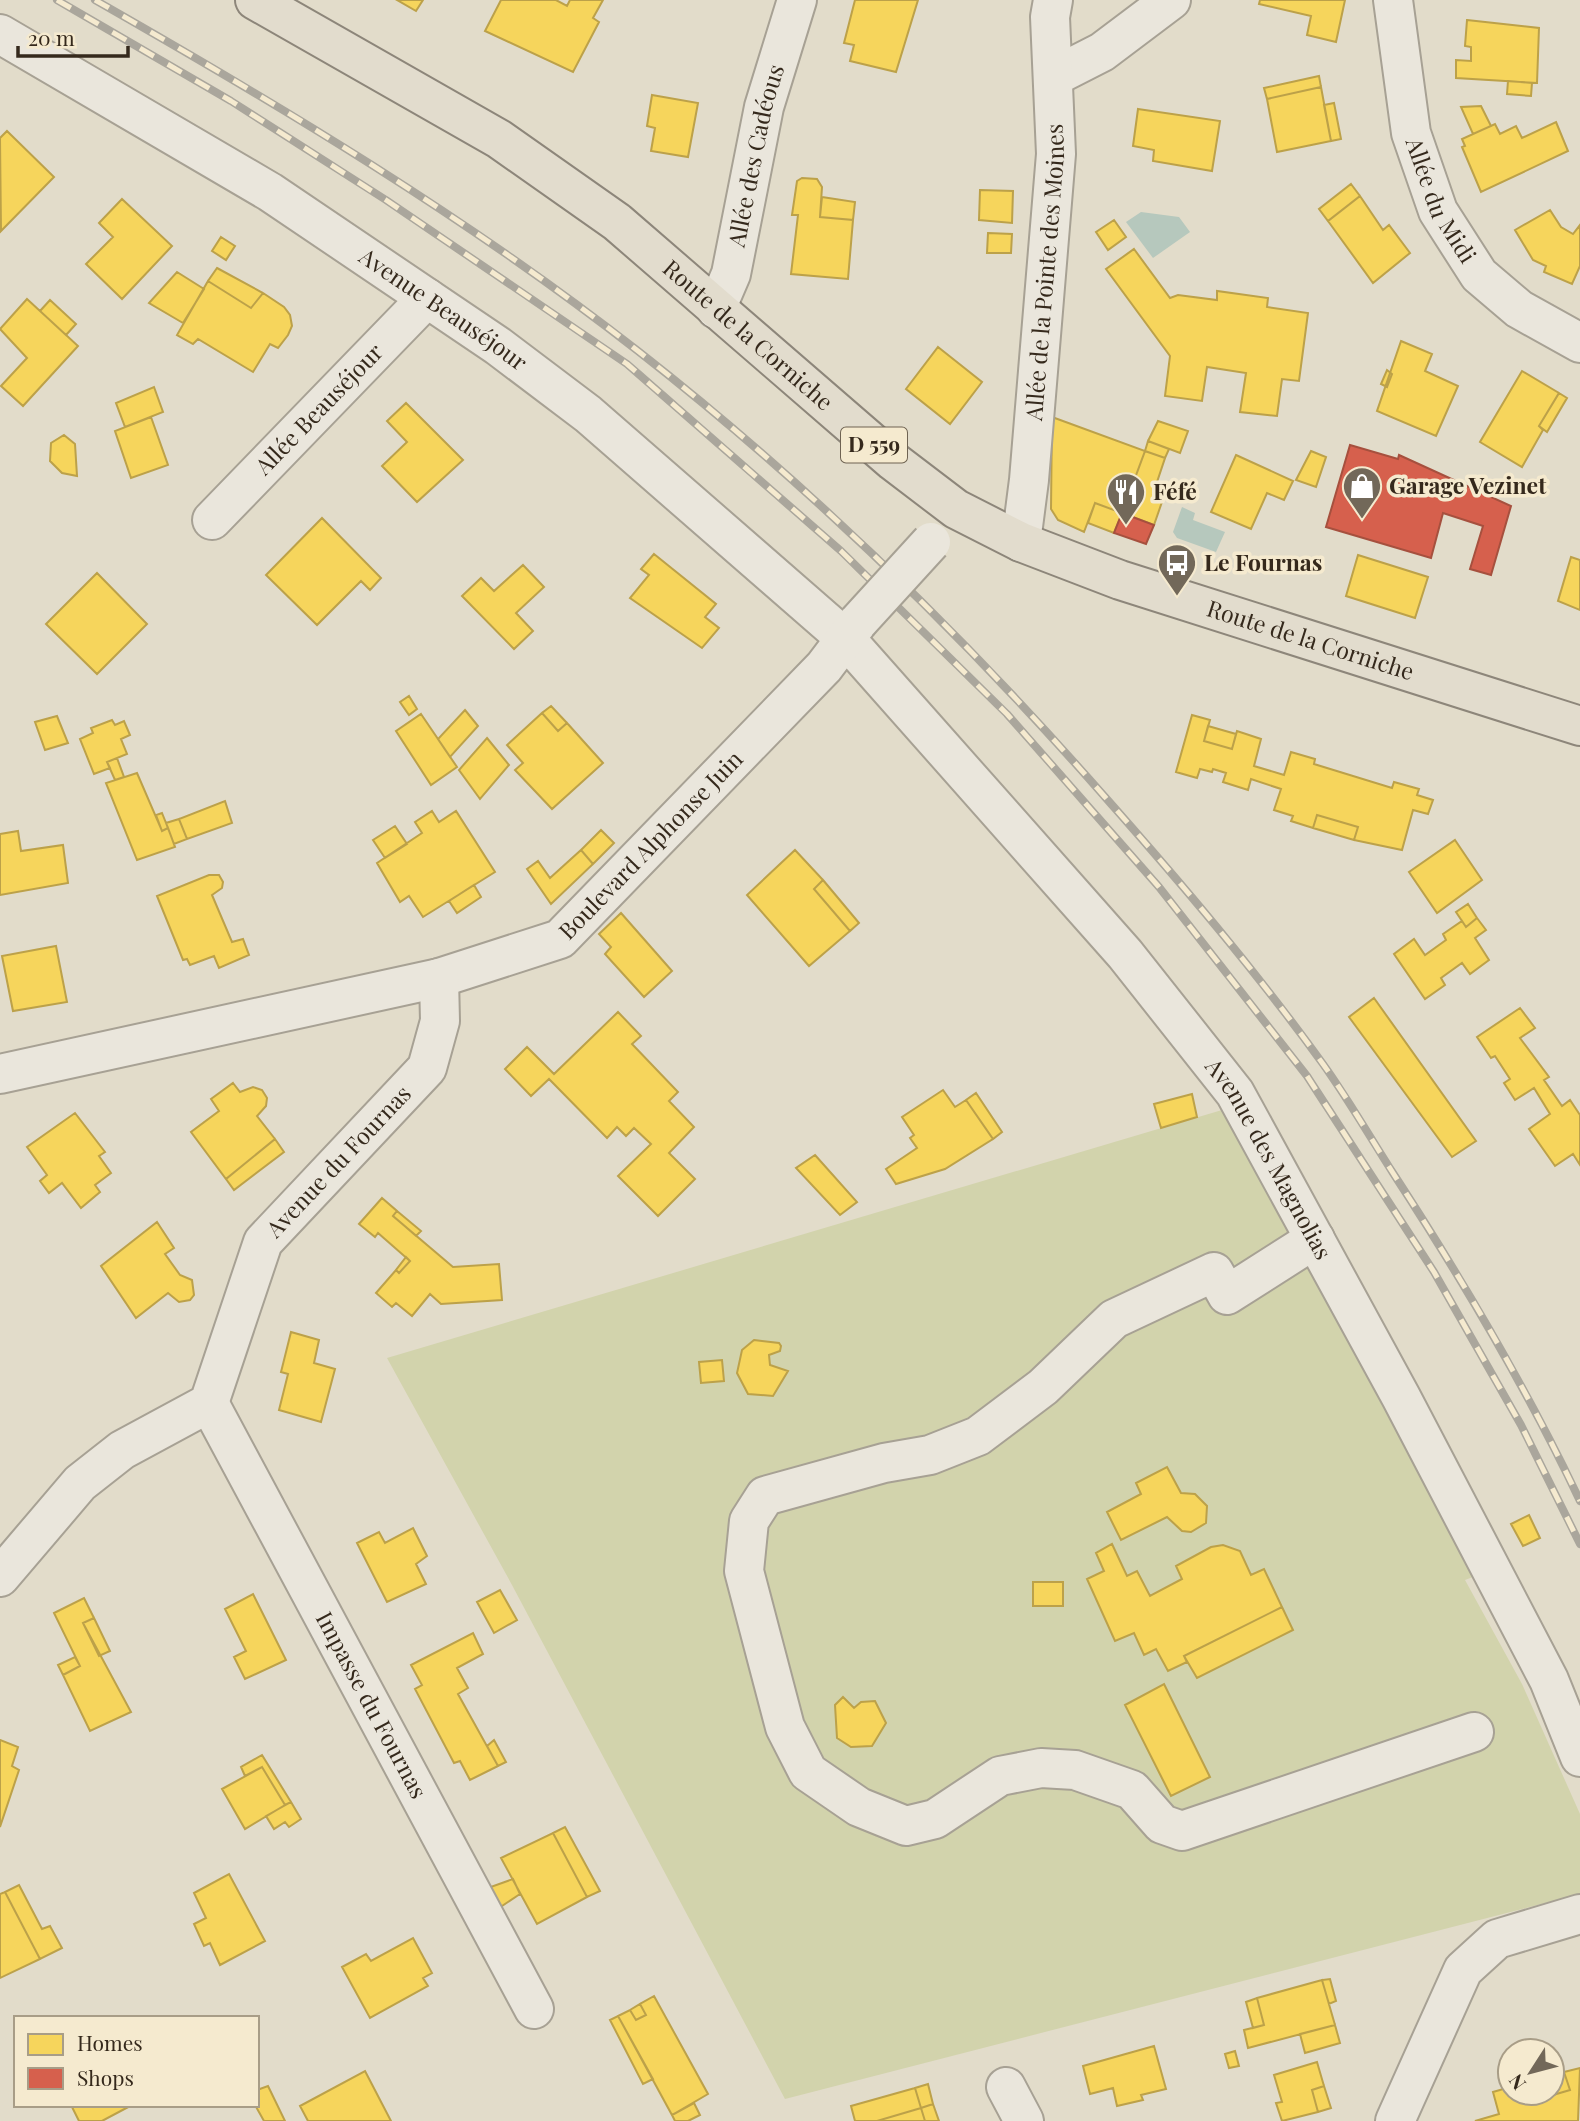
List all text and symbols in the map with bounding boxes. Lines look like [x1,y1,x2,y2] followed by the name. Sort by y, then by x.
[18,14,128,58] scale bar
[28,23,75,51] text: 20 m
[720,60,790,250] street label: Allée des Cadéous
[1017,123,1070,423] street label: Allée de la Pointe des Moines
[1399,132,1484,269] street label: Allée du Midi
[353,239,534,377] street label: Avenue Beauséjour
[657,252,840,416] street label: Route de la Corniche
[247,336,389,481] street label: Allée Beauséjour
[841,428,907,462] road number: D 559
[1341,465,1383,520] shop icon: Garage Vezinet
[1389,469,1547,500] place label: Garage Vezinet
[1105,471,1147,526] restaurant icon: Féfé
[1153,475,1197,506] place label: Féfé
[1156,542,1198,597] bus stop icon: Le Fournas
[1204,546,1322,577] place label: Le Fournas
[1203,592,1418,686] street label: Route de la Corniche
[551,743,749,946] street label: Boulevard Alphonse Juin
[1199,1050,1340,1264] street label: Avenue des Magnolias
[258,1078,417,1244] street label: Avenue du Fournas
[310,1606,435,1803] street label: Impasse du Fournas
[14,2016,259,2107] legend
[77,2028,143,2056] text: Homes
[1496,2037,1566,2107] north arrow
[77,2063,134,2091] text: Shops
[1502,2069,1531,2096] text: N

